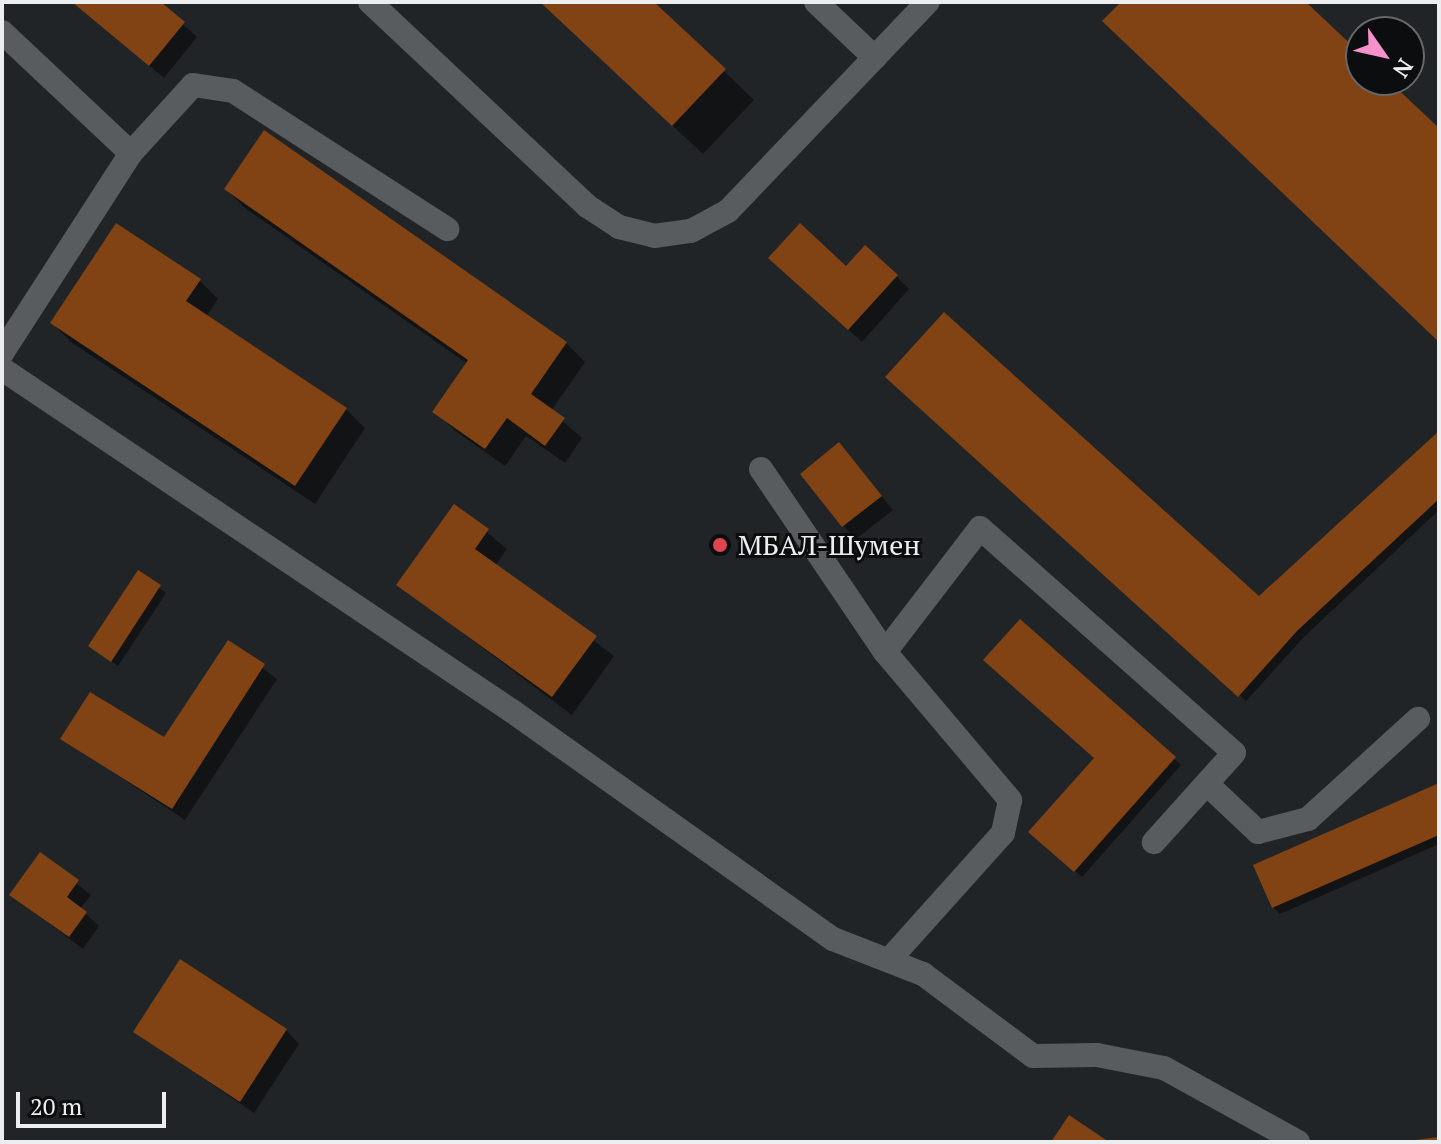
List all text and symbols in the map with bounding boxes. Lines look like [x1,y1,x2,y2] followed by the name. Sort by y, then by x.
[1345,16,1425,96] north arrow
[1387,54,1420,84] text: N
[738,528,920,562] place label: МБАЛ-Шумен
[709,534,731,556] marker: МБАЛ-Шумен
[20,1076,170,1126] scale bar
[30,1090,82,1122] text: 20 m

